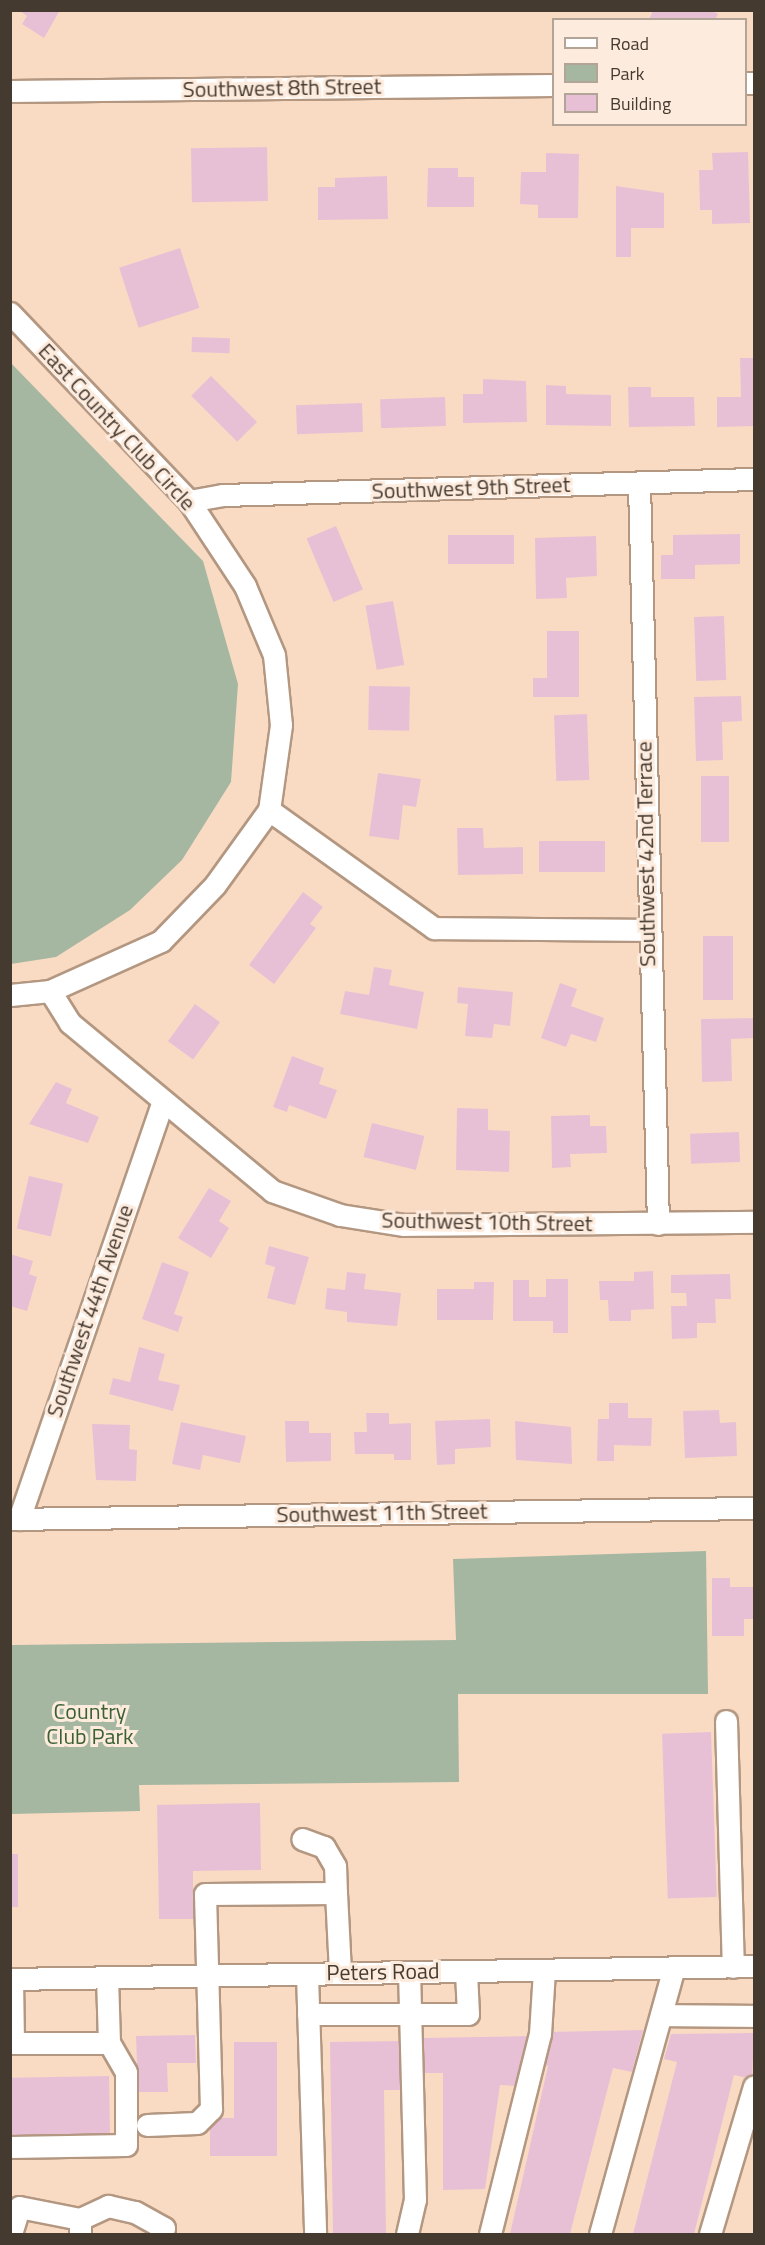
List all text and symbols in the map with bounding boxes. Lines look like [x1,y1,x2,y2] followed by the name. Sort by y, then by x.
[552,18,747,126] legend
[610,30,649,57] text: Road
[610,60,644,87] text: Park
[182,73,382,103] street label: Southwest 8th Street
[610,90,671,117] text: Building
[33,338,201,516] street label: East Country Club Circle
[371,471,571,505] street label: Southwest 9th Street
[631,741,661,967] street label: Southwest 42nd Terrace
[41,1201,139,1421] street label: Southwest 44th Avenue
[381,1207,593,1237] street label: Southwest 10th Street
[276,1498,488,1528] street label: Southwest 11th Street
[46,1698,134,1750] park label: Country Club Park
[326,1958,440,1986] street label: Peters Road

